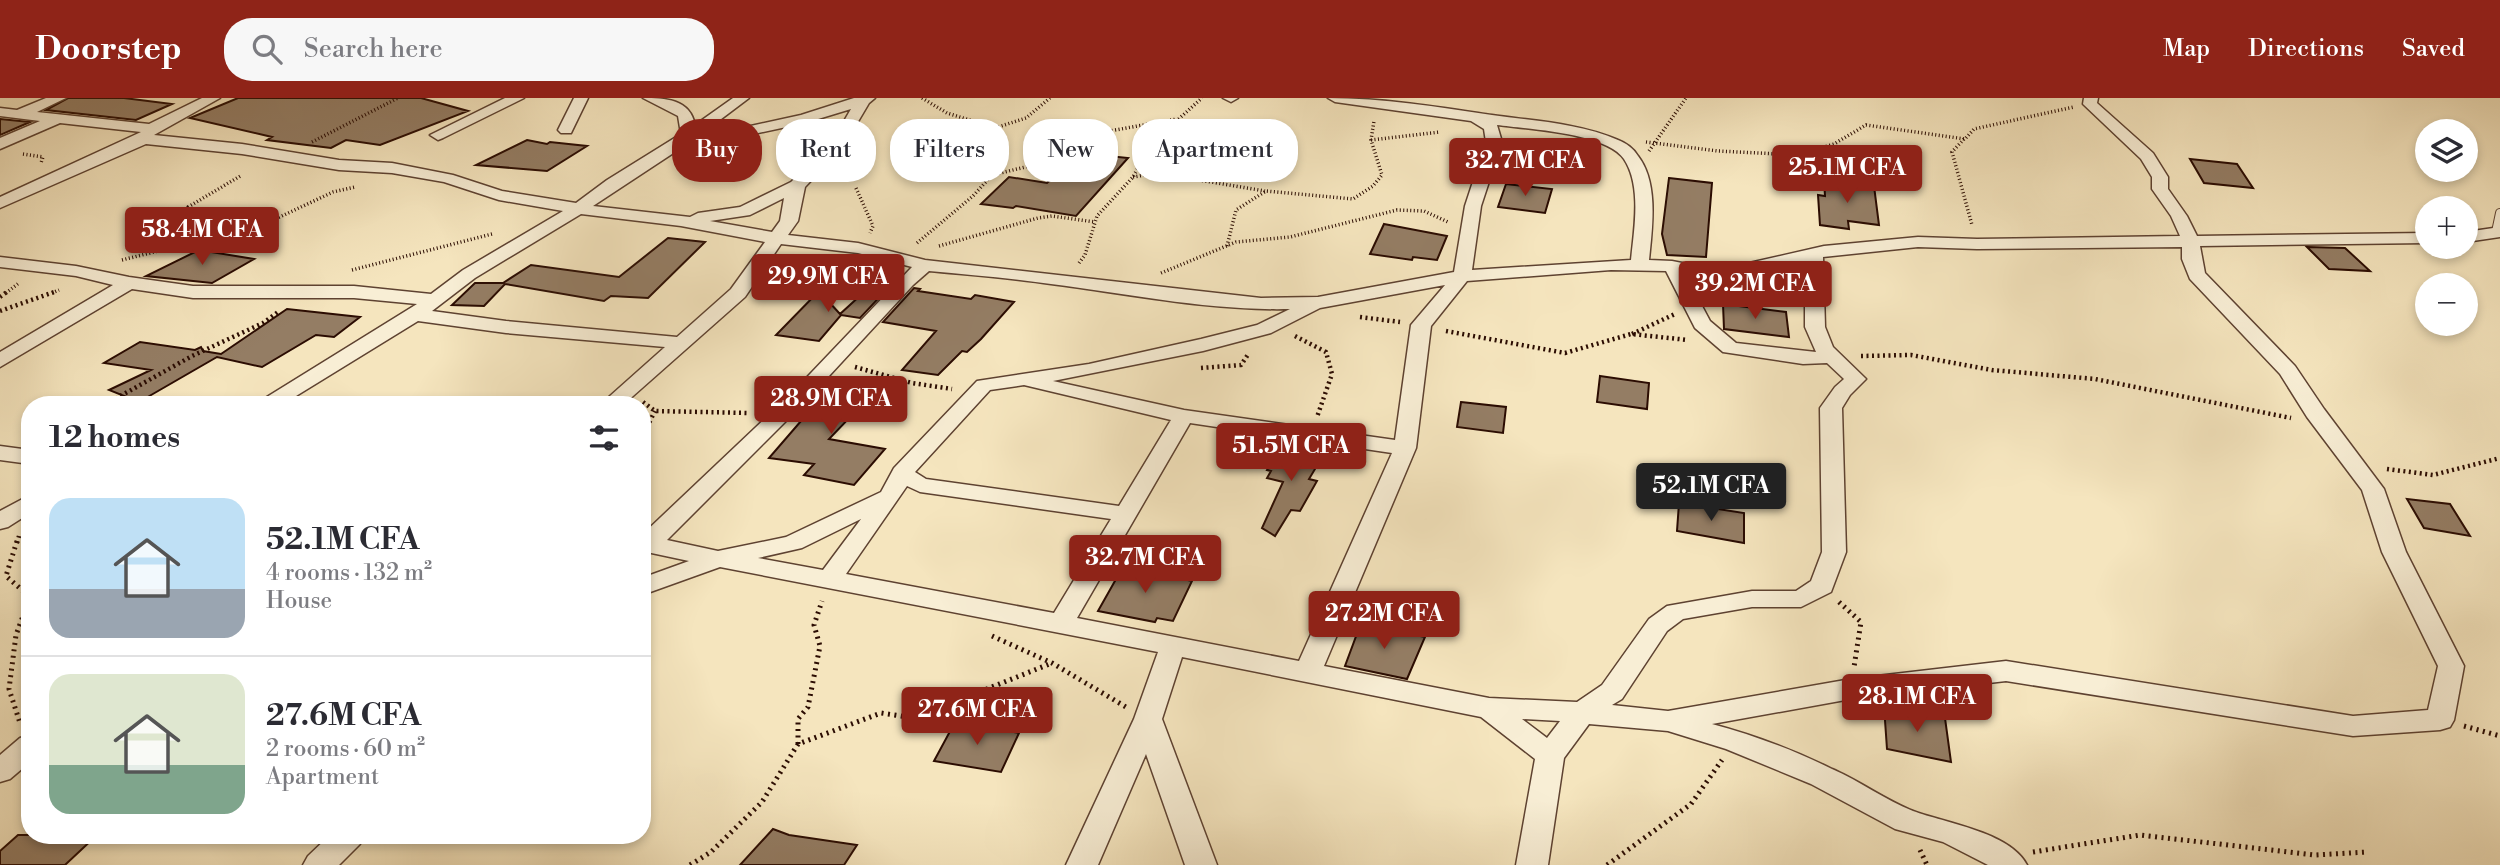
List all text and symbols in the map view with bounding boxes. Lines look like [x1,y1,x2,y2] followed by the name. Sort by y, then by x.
[224,18,714,81] search box
[35,29,182,70] text: Doorstep
[248,30,286,68] icon: search
[304,33,443,65] text: Search here
[2163,34,2210,64] text: Map
[2248,34,2364,64] text: Directions
[2402,34,2465,64] text: Saved
[672,119,762,182] chip: Buy
[776,119,876,182] chip: Rent
[890,119,1009,182] chip: Filters
[1023,119,1118,182] chip: New
[1132,119,1298,182] chip: Apartment
[2415,119,2478,336] map controls
[2415,119,2478,182] button: layers
[1445,139,1605,198] pin: 32.7M CFA
[1767,146,1927,205] pin: 25.1M CFA
[1465,147,1585,175] text: 32.7M CFA
[1788,154,1906,182] text: 25.1M CFA
[2415,196,2478,259] button: +
[122,208,282,267] pin: 58.4M CFA
[141,216,263,244] text: 58.4M CFA
[748,254,908,314] pin: 29.9M CFA
[1675,262,1835,321] pin: 39.2M CFA
[767,263,889,291] text: 29.9M CFA
[1695,270,1815,298] text: 39.2M CFA
[2415,273,2478,336] button: −
[751,376,911,436] pin: 28.9M CFA
[770,385,892,413] text: 28.9M CFA
[49,419,180,457] text: 12 homes
[585,419,623,457] icon: filters
[1211,424,1371,483] pin: 51.5M CFA
[1232,432,1350,460] text: 51.5M CFA
[1631,464,1791,523] pin: 52.1M CFA
[1652,472,1770,500] text: 52.1M CFA
[266,521,420,559] text: 52.1M CFA
[105,526,189,610] icon: home
[1065,536,1225,595] pin: 32.7M CFA
[1085,544,1205,572] text: 32.7M CFA
[266,559,432,587] text: 4 rooms · 132 m²
[266,587,332,615] text: House
[1304,592,1464,651] pin: 27.2M CFA
[1325,600,1443,628] text: 27.2M CFA
[1837,674,1997,734] pin: 28.1M CFA
[1858,683,1976,711] text: 28.1M CFA
[897,688,1057,747] pin: 27.6M CFA
[917,696,1037,724] text: 27.6M CFA
[266,697,421,735] text: 27.6M CFA
[105,702,189,786] icon: home
[266,735,425,763] text: 2 rooms · 60 m²
[266,763,379,791] text: Apartment

